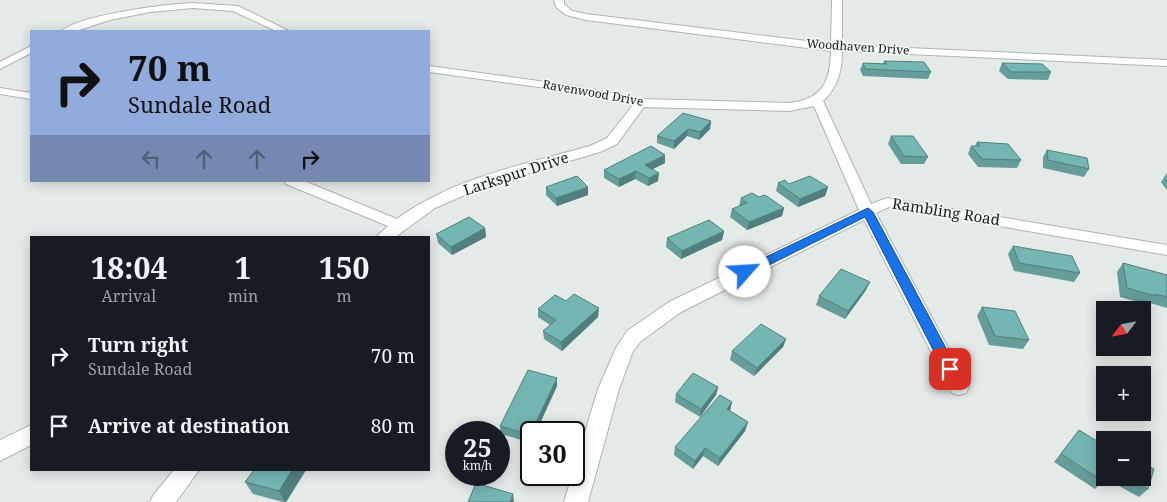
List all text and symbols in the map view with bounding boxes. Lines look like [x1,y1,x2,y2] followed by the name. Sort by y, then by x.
[806,34,910,59] street label: Woodhaven Drive
[128,44,211,91] text: 70 m
[45,50,110,115] icon: right
[541,75,645,110] street label: Ravenwood Drive
[128,89,271,119] text: Sundale Road
[137,145,165,173] icon: left
[190,145,218,173] icon: ahead
[243,145,271,173] icon: ahead
[296,145,324,173] icon: right
[460,147,571,199] street label: Larkspur Drive
[891,193,1002,229] street label: Rambling Road
[718,245,770,297] position arrow
[90,247,167,288] text: 18:04
[235,247,251,288] text: 1
[319,247,370,288] text: 150
[102,285,156,307] text: Arrival
[228,285,258,307] text: min
[337,285,352,307] text: m
[1096,301,1151,356] north arrow
[1096,301,1151,486] map controls
[88,332,188,358] text: Turn right
[45,342,73,370] icon: right
[371,343,415,369] text: 70 m
[929,348,971,390] pin
[936,355,964,383] icon: arrive
[88,358,192,380] text: Sundale Road
[1096,366,1151,421] button: +
[45,412,73,440] icon: arrive
[88,413,290,439] text: Arrive at destination
[371,413,415,439] text: 80 m
[520,421,585,486] speed limit sign: 30
[463,430,492,464] text: 25
[1096,431,1151,486] button: −
[463,457,492,474] text: km/h

